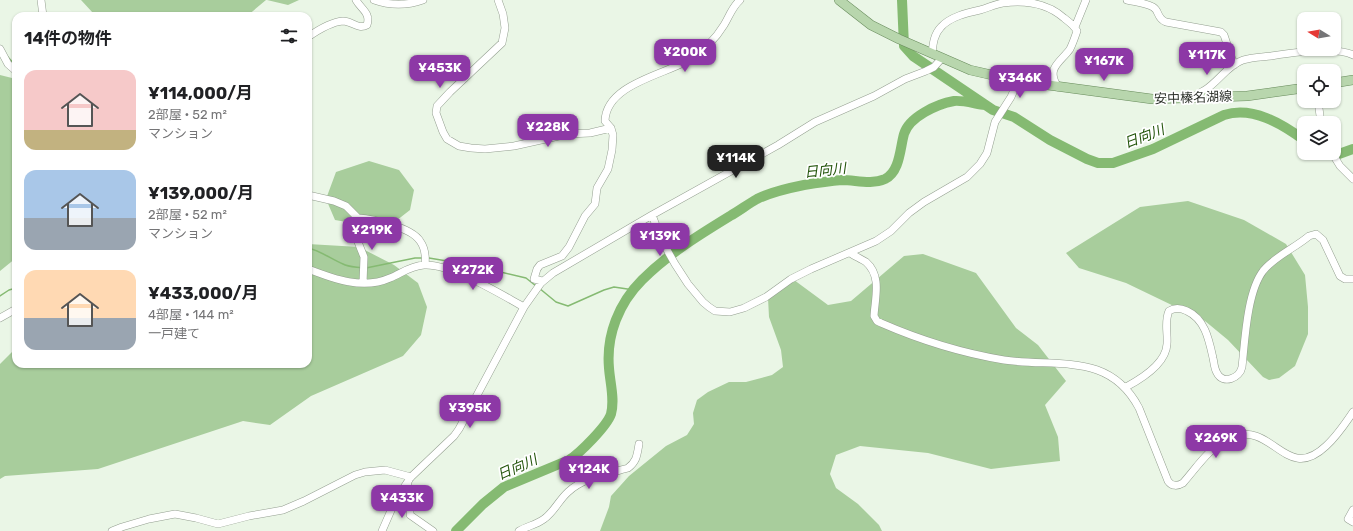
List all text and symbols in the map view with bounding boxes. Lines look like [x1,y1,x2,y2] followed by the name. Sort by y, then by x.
[1297,12,1341,56] north arrow
[1297,12,1341,160] map controls
[278,25,300,47] icon: filters
[24,28,112,48] text: 14件の物件
[657,39,713,73] pin: ¥200K
[1179,42,1235,76] pin: ¥117K
[663,44,707,59] text: ¥200K
[1188,47,1226,62] text: ¥117K
[1076,48,1132,82] pin: ¥167K
[1084,53,1124,68] text: ¥167K
[412,55,468,89] pin: ¥453K
[418,60,462,75] text: ¥453K
[1297,64,1341,108] button: locate
[992,65,1048,99] pin: ¥346K
[998,70,1042,85] text: ¥346K
[148,83,253,103] text: ¥114,000/月
[56,86,104,134] icon: home
[1154,89,1232,106] street label: 安中榛名湖線
[148,107,227,122] text: 2部屋 · 52 m²
[520,114,576,148] pin: ¥228K
[1297,116,1341,160] button: layers
[526,119,570,134] text: ¥228K
[1122,120,1169,152] water label: 日向川
[148,126,213,141] text: マンション
[708,145,764,179] pin: ¥114K
[716,150,756,165] text: ¥114K
[803,160,849,181] water label: 日向川
[148,183,254,203] text: ¥139,000/月
[56,186,104,234] icon: home
[148,207,227,222] text: 2部屋 · 52 m²
[344,217,400,251] pin: ¥219K
[352,222,392,237] text: ¥219K
[632,223,688,257] pin: ¥139K
[148,226,213,241] text: マンション
[640,228,680,243] text: ¥139K
[445,257,501,291] pin: ¥272K
[452,262,494,277] text: ¥272K
[148,283,259,303] text: ¥433,000/月
[56,286,104,334] icon: home
[148,307,234,322] text: 4部屋 · 144 m²
[148,326,200,341] text: 一戸建て
[442,395,498,429] pin: ¥395K
[449,400,491,415] text: ¥395K
[1188,425,1244,459] pin: ¥269K
[1195,430,1237,445] text: ¥269K
[495,450,542,484] water label: 日向川
[561,456,617,490] pin: ¥124K
[568,461,610,476] text: ¥124K
[374,485,430,519] pin: ¥433K
[380,490,424,505] text: ¥433K

